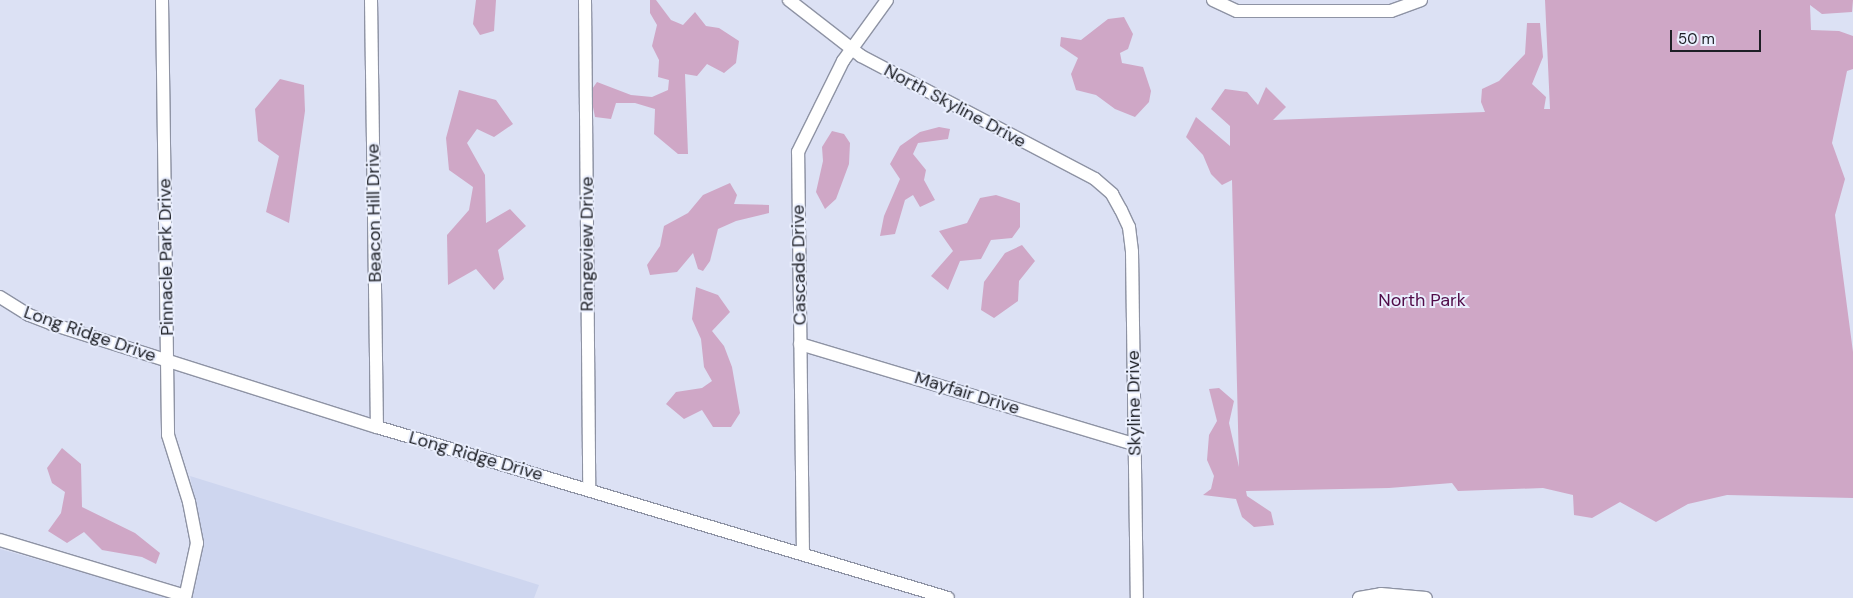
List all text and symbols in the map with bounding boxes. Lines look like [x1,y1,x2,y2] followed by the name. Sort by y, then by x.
[1673,20,1764,52] scale bar
[1678,29,1715,49] text: 50 m
[880,59,1030,153] street label: North Skyline Drive
[362,143,386,283] street label: Beacon Hill Drive
[576,177,598,311] street label: Rangeview Drive
[154,178,178,336] street label: Pinnacle Park Drive
[787,204,811,326] street label: Cascade Drive
[1378,289,1466,311] park label: North Park
[21,301,159,367] street label: Long Ridge Drive
[1122,350,1146,456] street label: Skyline Drive
[912,367,1022,419] street label: Mayfair Drive
[406,427,546,485] street label: Long Ridge Drive

